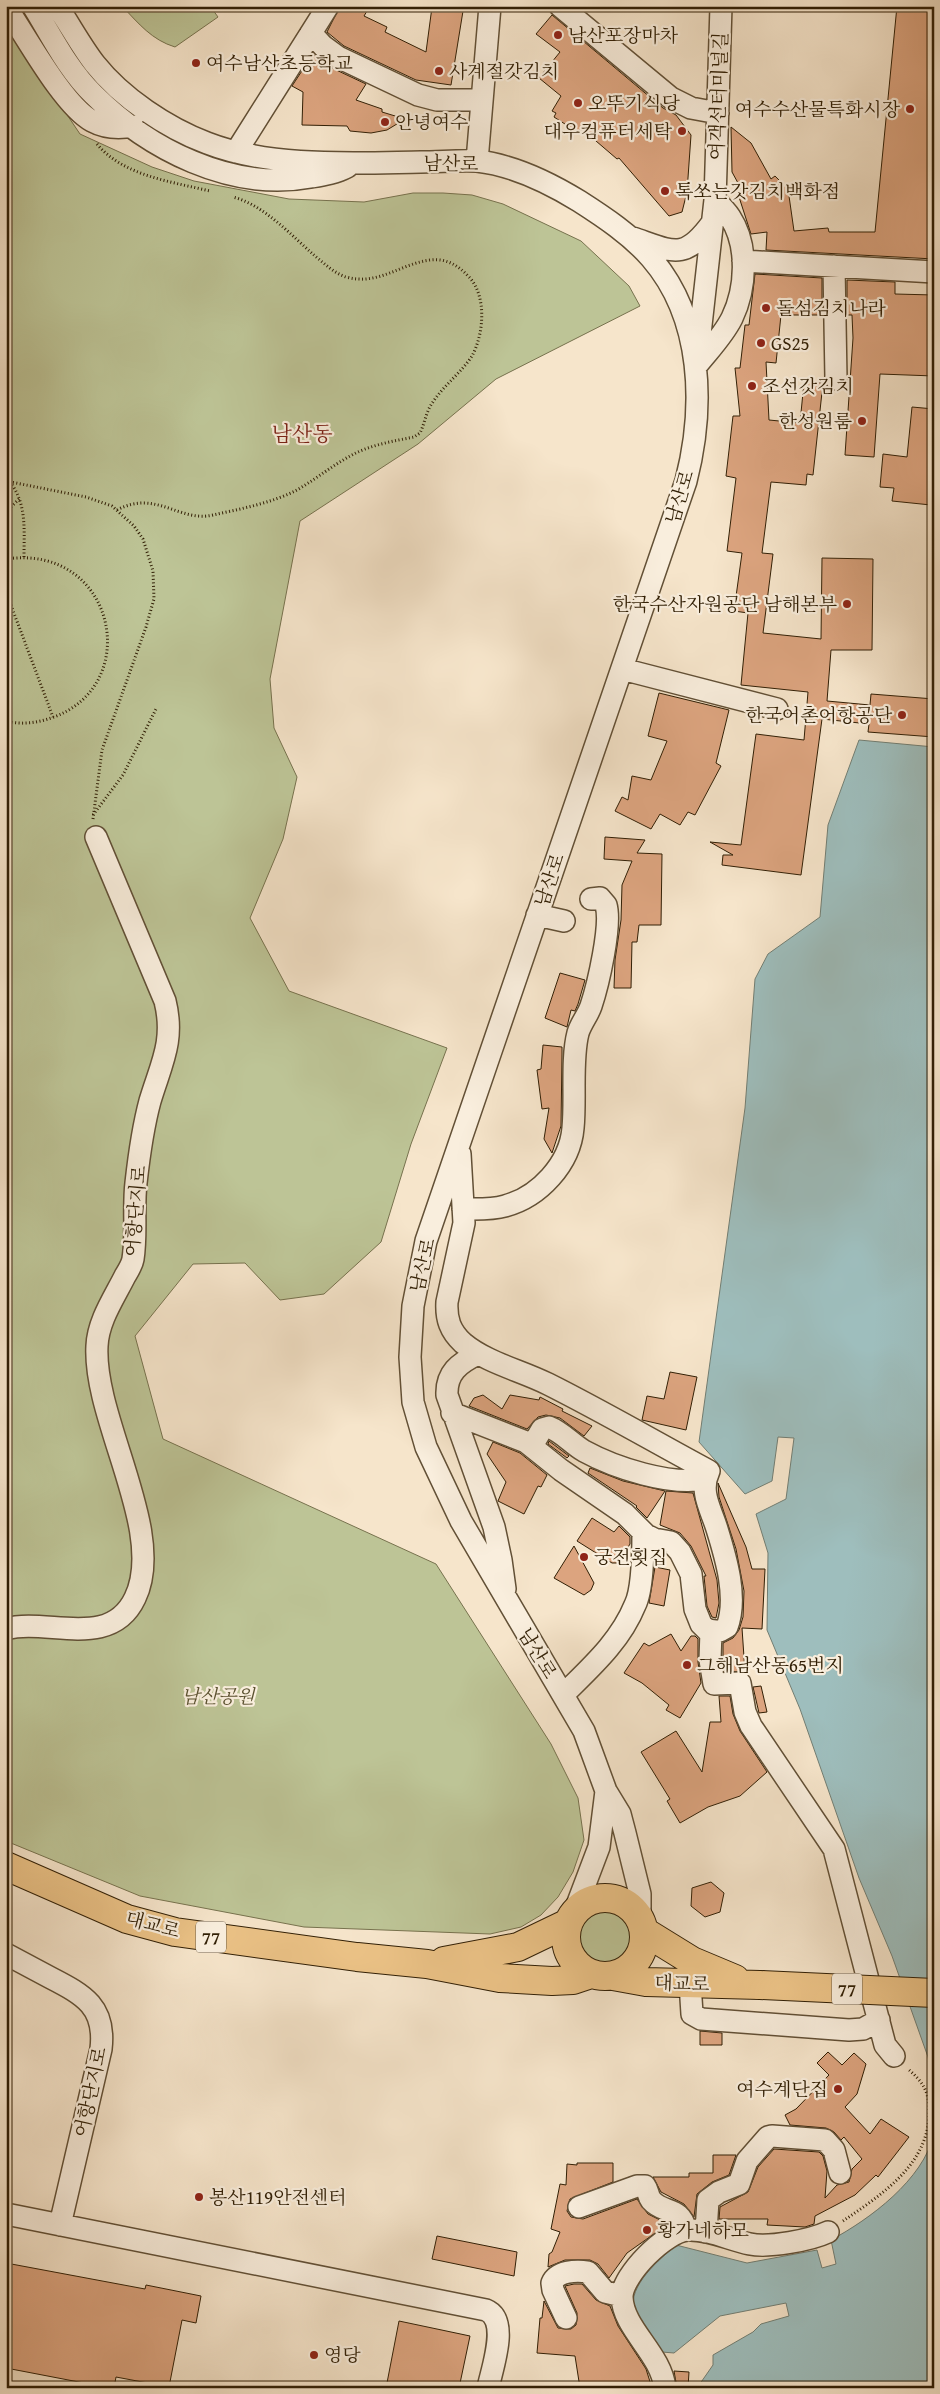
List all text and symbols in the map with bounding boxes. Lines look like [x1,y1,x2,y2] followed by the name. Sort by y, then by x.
[568,21,679,49] place label: 남산포장마차
[552,29,564,41] marker: 남산포장마차
[702,31,734,161] street label: 여객선터미널길
[206,49,353,77] place label: 여수남산초등학교
[190,57,202,69] marker: 여수남산초등학교
[449,57,559,85] place label: 사계절갓김치
[433,65,445,77] marker: 사계절갓김치
[588,89,680,117] place label: 오뚜기식당
[735,95,901,123] place label: 여수수산물특화시장
[572,97,584,109] marker: 오뚜기식당
[904,103,916,115] marker: 여수수산물특화시장
[395,108,468,136] place label: 안녕여수
[379,116,391,128] marker: 안녕여수
[544,117,673,145] place label: 대우컴퓨터세탁
[676,125,688,137] marker: 대우컴퓨터세탁
[423,149,479,177] street label: 남산로
[675,177,840,205] place label: 톡쏘는갓김치백화점
[659,185,671,197] marker: 톡쏘는갓김치백화점
[776,294,886,322] place label: 돌섬김치나라
[760,302,772,314] marker: 돌섬김치나라
[771,329,810,357] place label: GS25
[755,337,767,349] marker: GS25
[762,372,854,400] place label: 조선갓김치
[746,380,758,392] marker: 조선갓김치
[779,407,852,435] place label: 한성원룸
[856,415,868,427] marker: 한성원룸
[272,418,332,449] district label: 남산동
[658,467,700,527] street label: 남산로
[613,590,837,618] place label: 한국수산자원공단 남해본부
[841,598,853,610] marker: 한국수산자원공단 남해본부
[745,701,893,729] place label: 한국어촌어항공단
[896,709,908,721] marker: 한국어촌어항공단
[527,849,571,911] street label: 남산로
[117,1164,153,1258] street label: 어항단지로
[402,1235,442,1295] street label: 남산로
[594,1543,667,1571] place label: 궁전횟집
[578,1551,590,1563] marker: 궁전횟집
[512,1622,564,1684] street label: 남산로
[697,1651,844,1679] place label: 그해남산동65번지
[681,1659,693,1671] marker: 그해남산동65번지
[181,1682,256,1710] park label: 남산공원
[123,1903,183,1945] street label: 대교로
[196,1921,226,1952] road number: 77
[654,1968,710,1998] street label: 대교로
[832,1974,862,2005] road number: 77
[67,2044,113,2140] street label: 어항단지로
[736,2075,828,2103] place label: 여수계단집
[832,2083,844,2095] marker: 여수계단집
[209,2183,347,2211] place label: 봉산119안전센터
[193,2191,205,2203] marker: 봉산119안전센터
[657,2216,749,2244] place label: 황가네하모
[641,2224,653,2236] marker: 황가네하모
[324,2341,361,2369] place label: 영당
[308,2349,320,2361] marker: 영당

